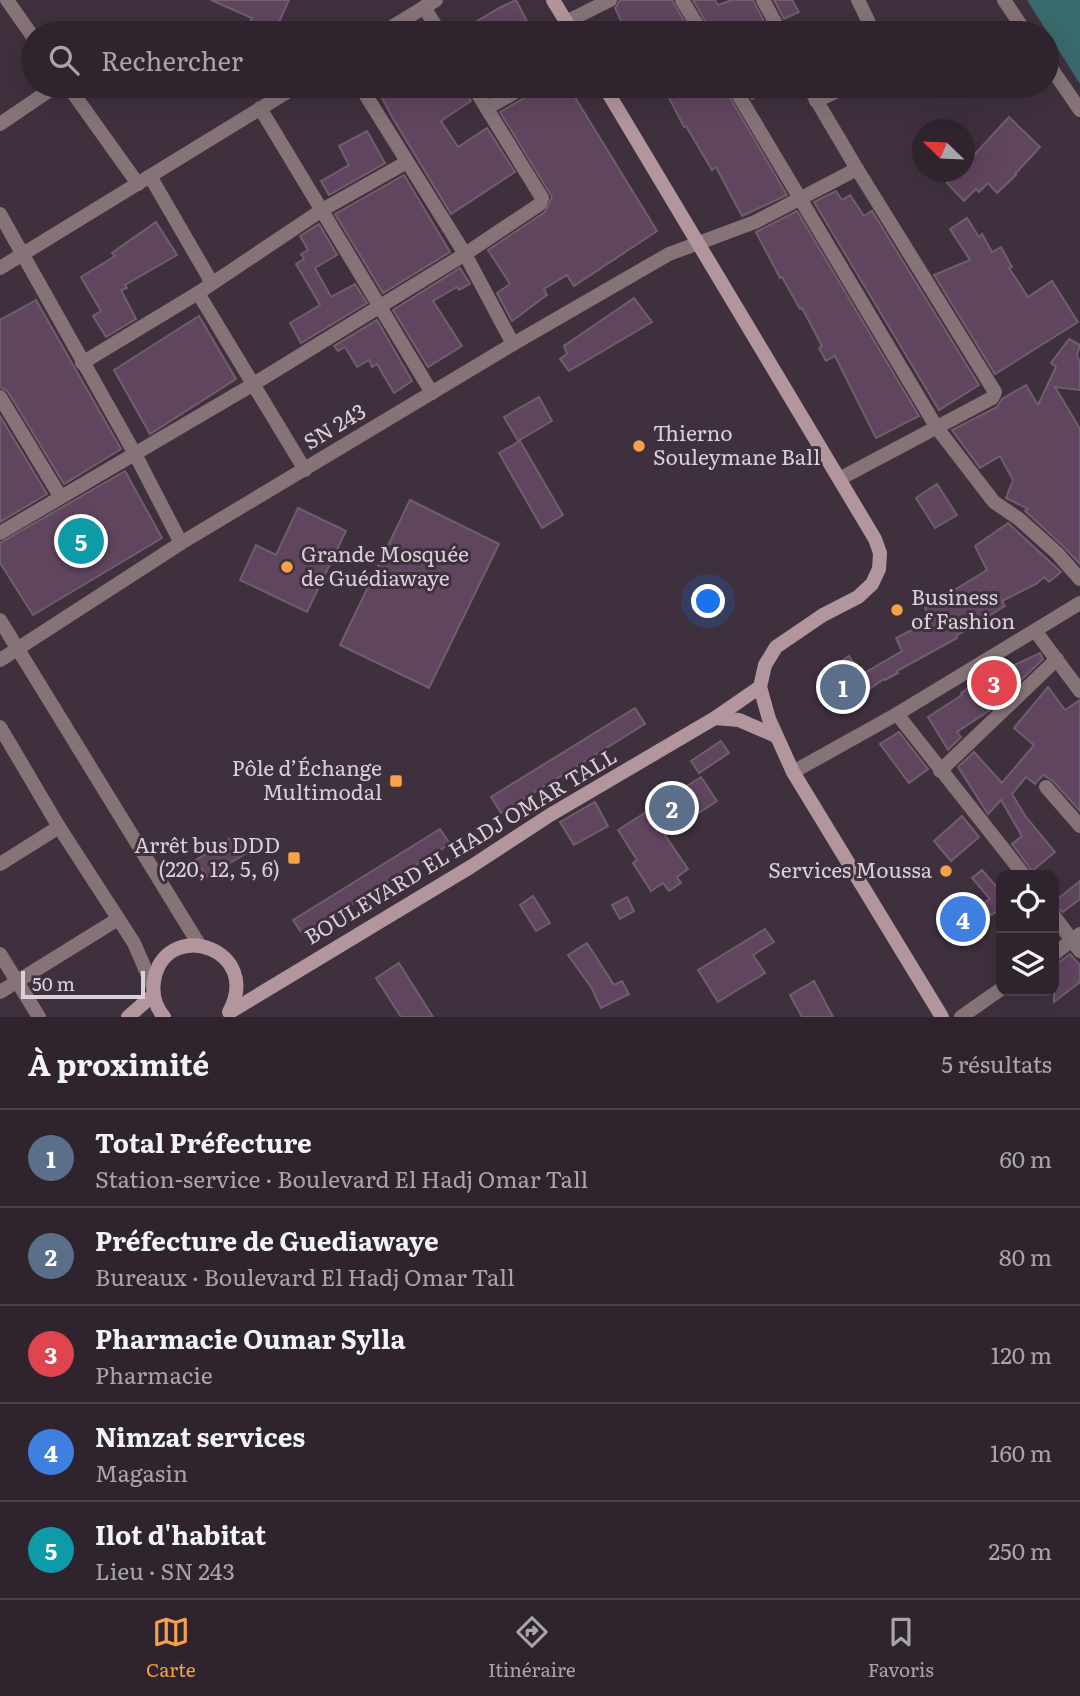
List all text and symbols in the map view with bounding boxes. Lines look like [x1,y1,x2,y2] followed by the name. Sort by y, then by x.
[21,21,1059,98] search box
[101,40,243,79] text: Rechercher
[45,41,83,79] icon: search
[912,119,975,182] north arrow
[297,394,371,456] street label: SN 243
[653,416,820,471] place label: Thierno Souleymane Ball
[631,438,647,454] marker: Thierno Souleymane Ball
[58,515,104,567] pin: 5
[301,537,469,592] place label: Grande Mosquée de Guédiawaye
[279,559,295,575] marker: Grande Mosquée de Guédiawaye
[911,580,1015,635] place label: Business of Fashion
[691,584,725,618] your location
[889,602,905,618] marker: Business of Fashion
[971,657,1017,709] pin: 3
[820,661,866,713] pin: 1
[298,739,622,951] street label: BOULEVARD EL HADJ OMAR TALL
[232,751,382,806] place label: Pôle d’Échange Multimodal
[388,773,404,789] marker: Pôle d’Échange Multimodal
[649,782,695,834] pin: 2
[134,828,280,883] place label: Arrêt bus DDD (220, 12, 5, 6)
[286,850,302,866] marker: Arrêt bus DDD (220, 12, 5, 6)
[768,853,933,884] place label: Services Moussa
[938,863,954,879] marker: Services Moussa
[996,870,1059,996] map controls
[996,870,1059,933] button: locate
[940,893,986,945] pin: 4
[996,933,1059,996] button: layers
[21,968,145,1000] scale bar
[32,969,75,997] text: 50 m
[28,1041,209,1085] text: À proximité
[941,1046,1052,1080] text: 5 résultats
[95,1122,312,1161] text: Total Préfecture
[46,1141,56,1175] text: 1
[999,1141,1052,1175] text: 60 m
[95,1161,588,1195] text: Station-service · Boulevard El Hadj Omar Tall
[95,1220,439,1259] text: Préfecture de Guediawaye
[45,1239,57,1273] text: 2
[999,1239,1052,1273] text: 80 m
[95,1259,515,1293] text: Bureaux · Boulevard El Hadj Omar Tall
[95,1318,405,1357] text: Pharmacie Oumar Sylla
[45,1337,57,1371] text: 3
[991,1337,1052,1371] text: 120 m
[95,1357,213,1391] text: Pharmacie
[95,1416,305,1455] text: Nimzat services
[44,1435,58,1469] text: 4
[990,1435,1052,1469] text: 160 m
[95,1455,188,1489] text: Magasin
[95,1514,266,1553] text: Ilot d'habitat
[45,1533,57,1567] text: 5
[988,1533,1052,1567] text: 250 m
[95,1553,235,1587] text: Lieu · SN 243
[146,1613,196,1683] tab: Carte
[488,1613,576,1683] tab: Itinéraire
[868,1613,934,1683] tab: Favoris

